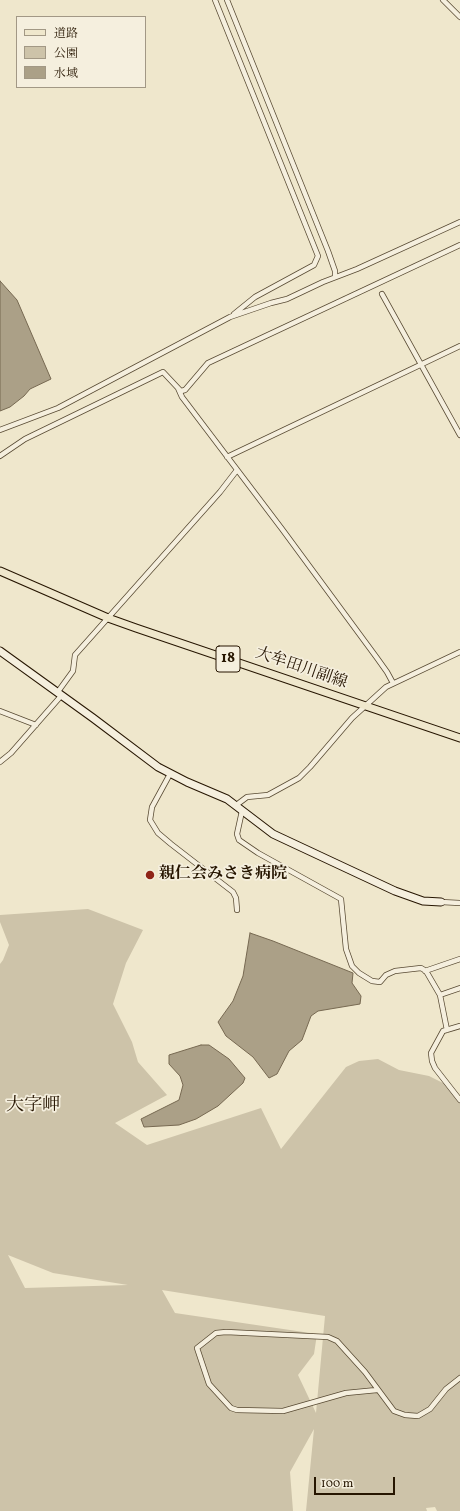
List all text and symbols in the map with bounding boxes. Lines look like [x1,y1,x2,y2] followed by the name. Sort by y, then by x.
[16,16,146,88] legend
[54,26,78,42] text: 道路
[54,46,78,62] text: 公園
[54,66,78,82] text: 水域
[252,644,350,694] street label: 大牟田川副線
[216,646,240,672] road number: 18
[159,865,287,885] place label: 親仁会みさき病院
[144,869,156,881] marker: 親仁会みさき病院
[6,1096,60,1118] district label: 大字岬
[316,1469,397,1495] scale bar
[321,1476,353,1492] text: 100 m

